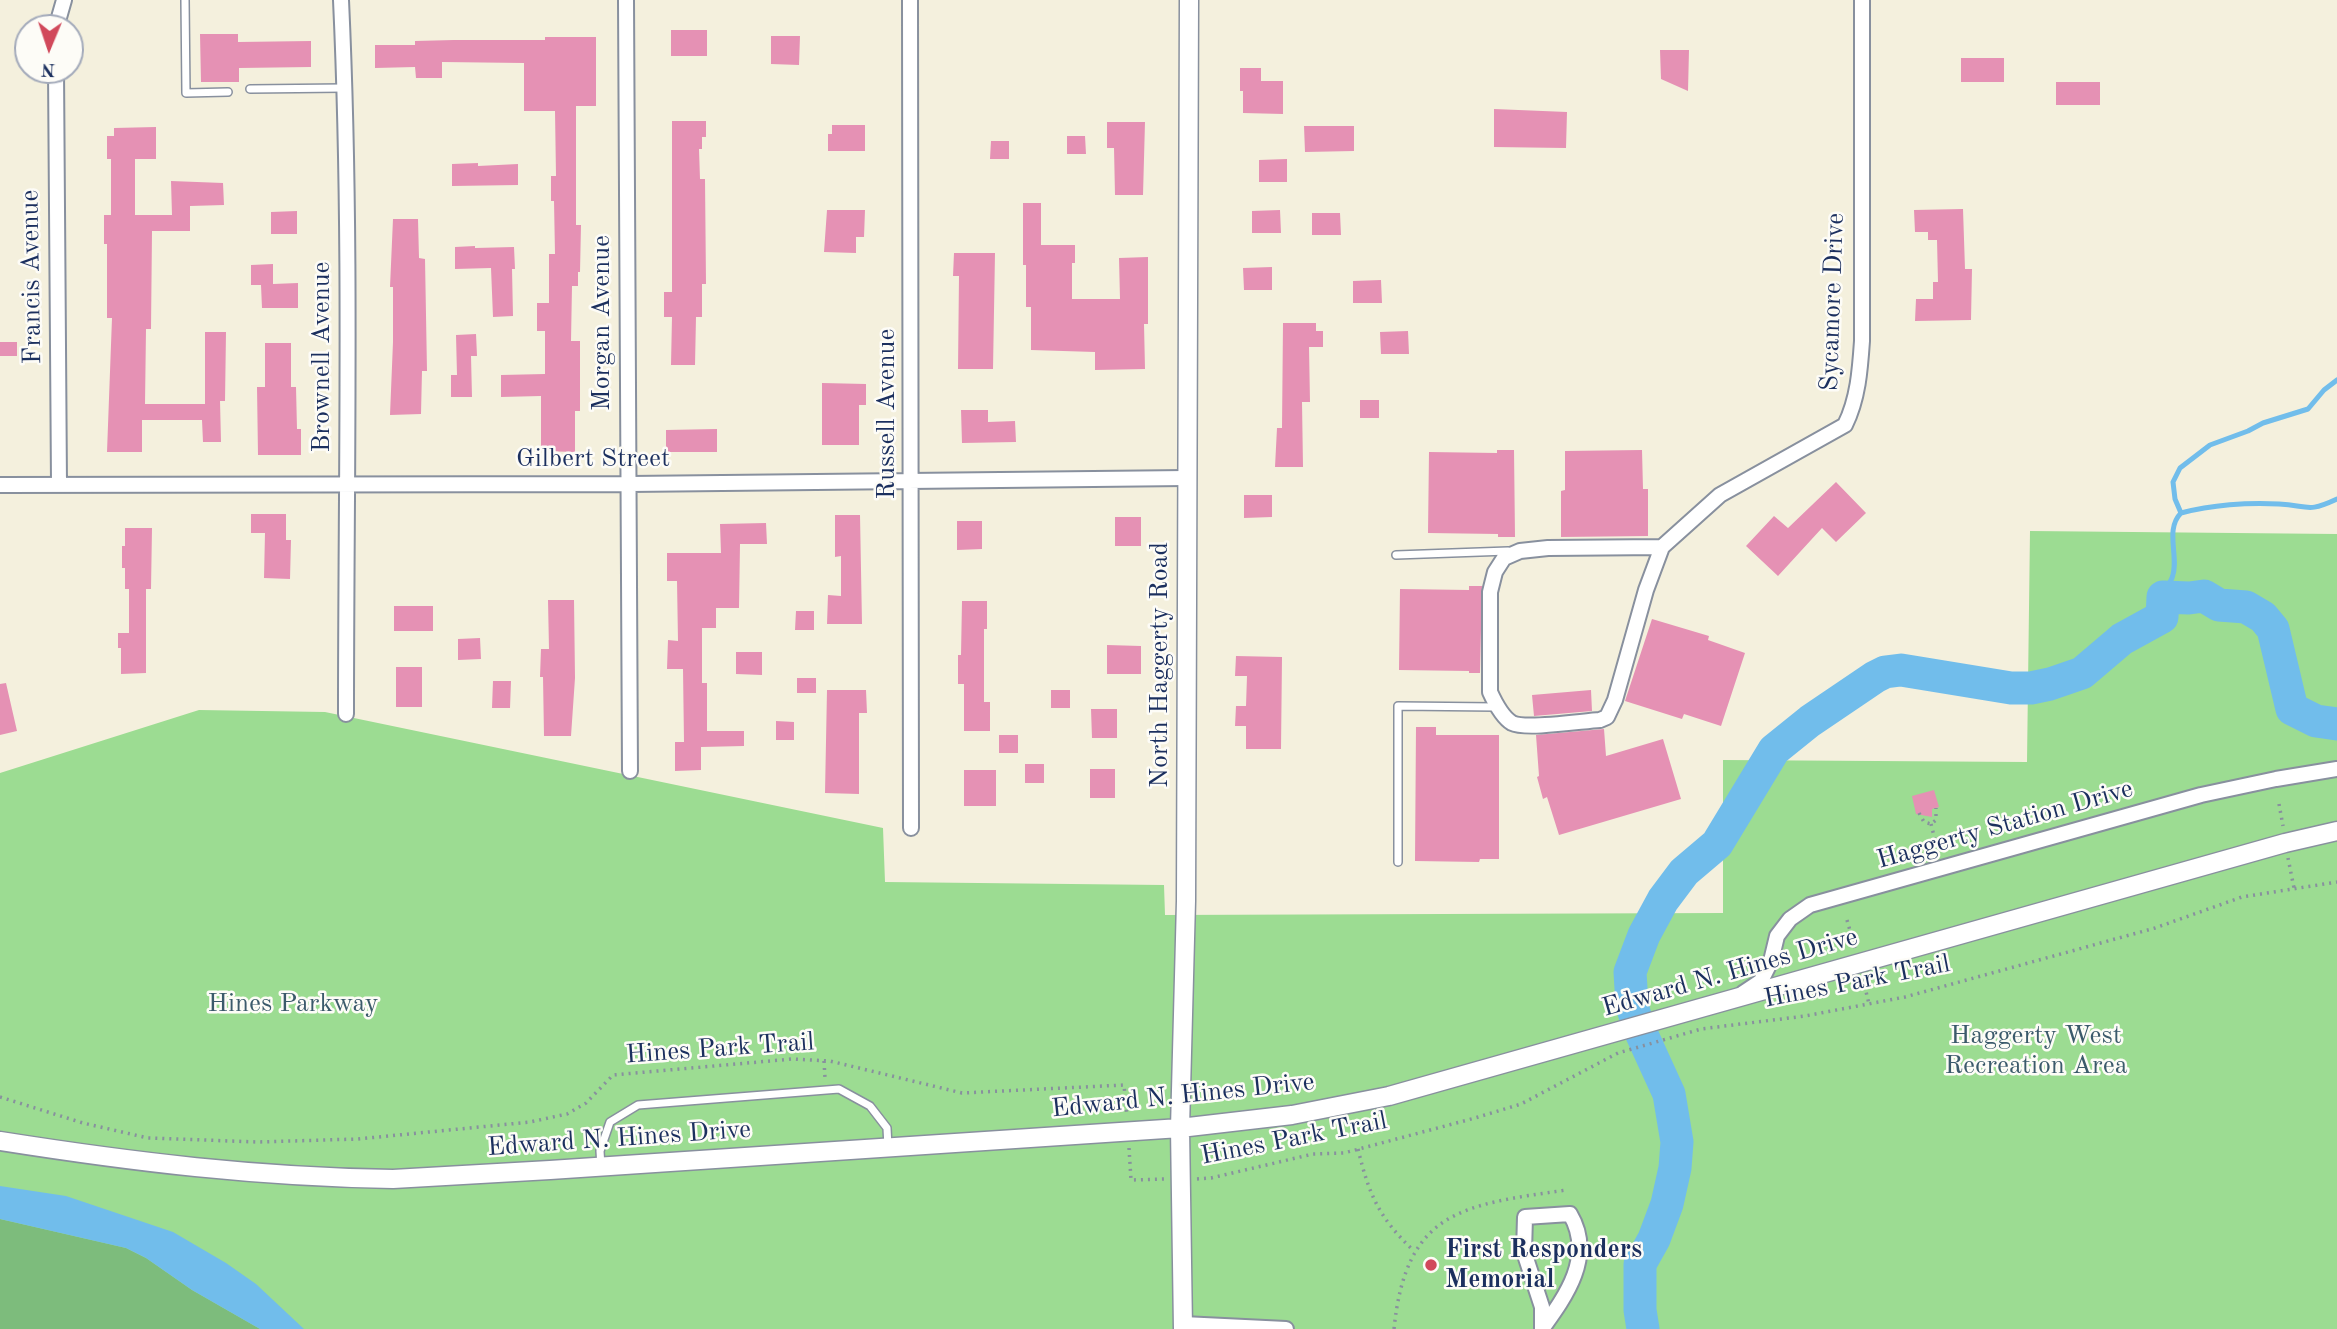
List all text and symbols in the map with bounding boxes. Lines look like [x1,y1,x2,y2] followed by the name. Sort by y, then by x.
[14,14,84,84] north arrow
[41,59,56,78] text: N
[15,189,49,365] street label: Francis Avenue
[1814,212,1852,392] street label: Sycamore Drive
[586,235,618,411] street label: Morgan Avenue
[306,261,338,453] street label: Brownell Avenue
[871,329,903,499] street label: Russell Avenue
[516,443,670,475] street label: Gilbert Street
[1144,542,1176,788] street label: North Haggerty Road
[1873,773,2137,877] street label: Haggerty Station Drive
[1599,922,1861,1024] street label: Edward N. Hines Drive
[1761,949,1953,1015] street label: Hines Park Trail
[207,988,379,1020] park label: Hines Parkway
[1944,1020,2128,1082] park label: Haggerty West Recreation Area
[625,1027,815,1071] street label: Hines Park Trail
[1050,1067,1316,1125] street label: Edward N. Hines Drive
[1198,1106,1390,1172] street label: Hines Park Trail
[486,1114,752,1164] street label: Edward N. Hines Drive
[1445,1234,1642,1296] place label: First Responders Memorial
[1423,1257,1439,1273] marker: First Responders Memorial

